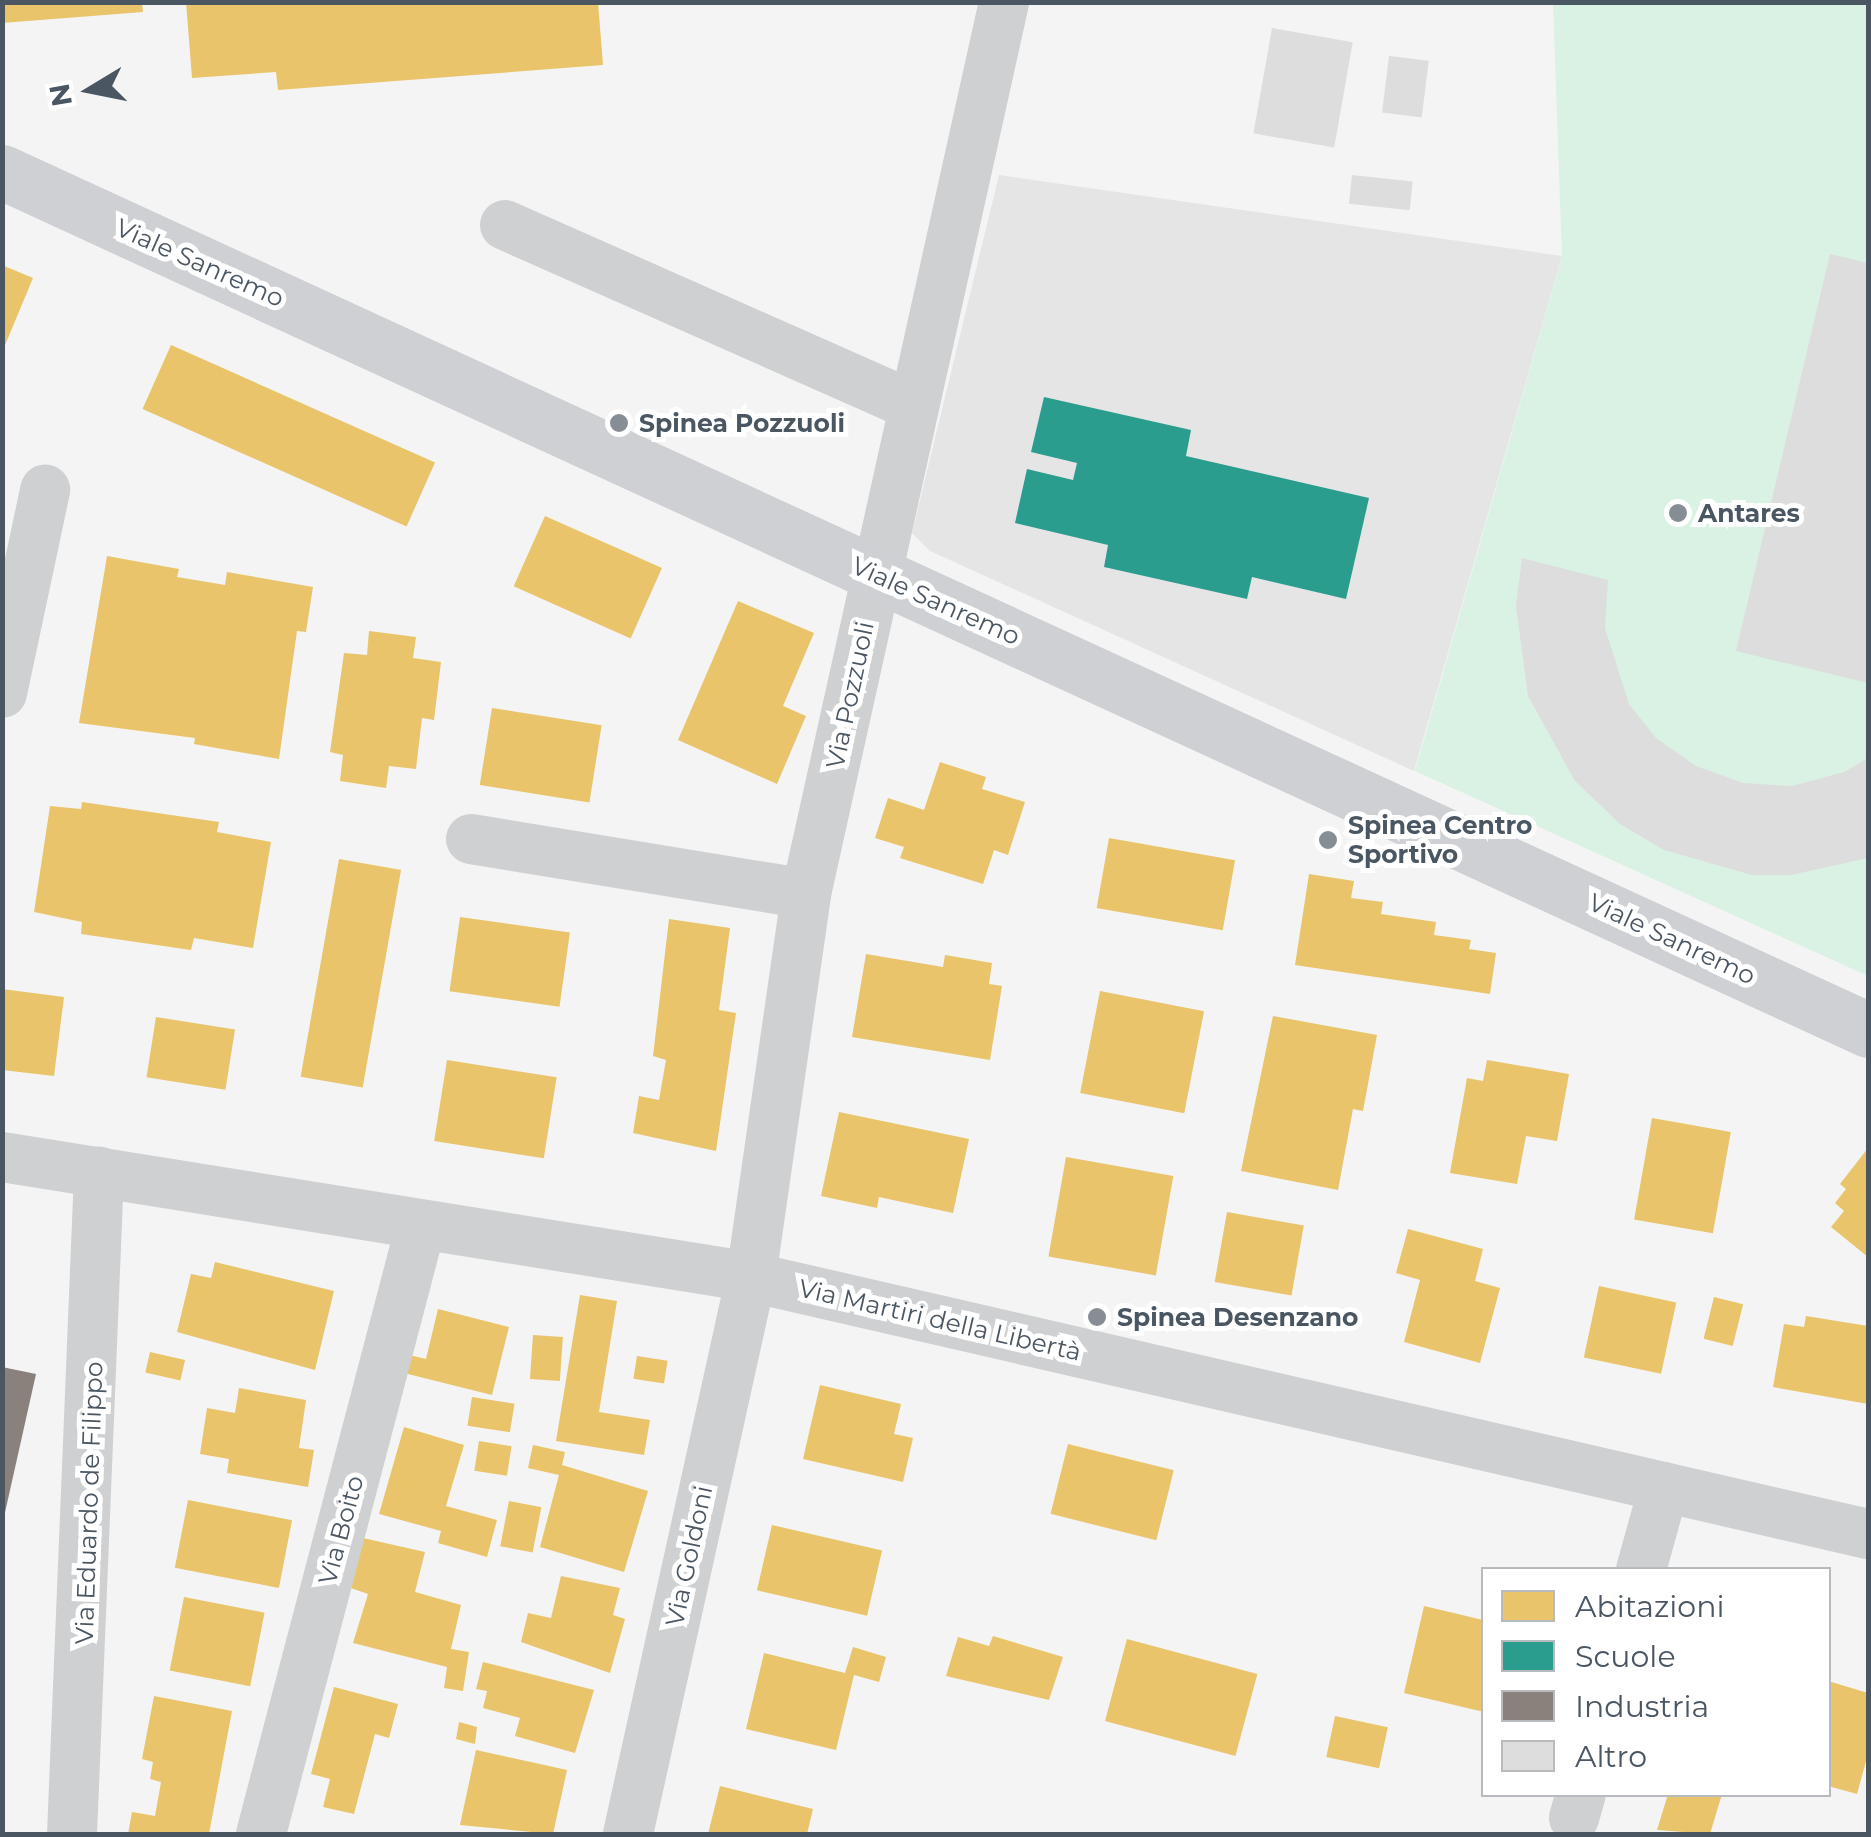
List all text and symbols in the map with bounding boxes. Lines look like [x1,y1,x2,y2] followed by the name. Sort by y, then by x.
[40,40,140,140] north arrow
[42,81,79,109] text: N
[111,213,289,313] street label: Viale Sanremo
[639,408,845,438] place label: Spinea Pozzuoli
[608,412,630,434] marker: Spinea Pozzuoli
[1698,498,1800,528] place label: Antares
[1667,502,1689,524] marker: Antares
[847,551,1025,651] street label: Viale Sanremo
[820,619,880,771] street label: Via Pozzuoli
[1348,811,1532,870] place label: Spinea Centro Sportivo
[1317,829,1339,851] marker: Spinea Centro Sportivo
[1584,887,1760,991] street label: Viale Sanremo
[796,1273,1084,1367] street label: Via Martiri della Libertà
[1117,1302,1358,1332] place label: Spinea Desenzano
[1086,1306,1108,1328] marker: Spinea Desenzano
[69,1361,109,1645] street label: Via Eduardo de Filippo
[312,1472,370,1588] street label: Via Boito
[659,1483,719,1629] street label: Via Goldoni
[1481,1567,1831,1797] legend
[1575,1588,1725,1625] text: Abitazioni
[1575,1638,1676,1675] text: Scuole
[1575,1688,1709,1725] text: Industria
[1575,1738,1647,1775] text: Altro

